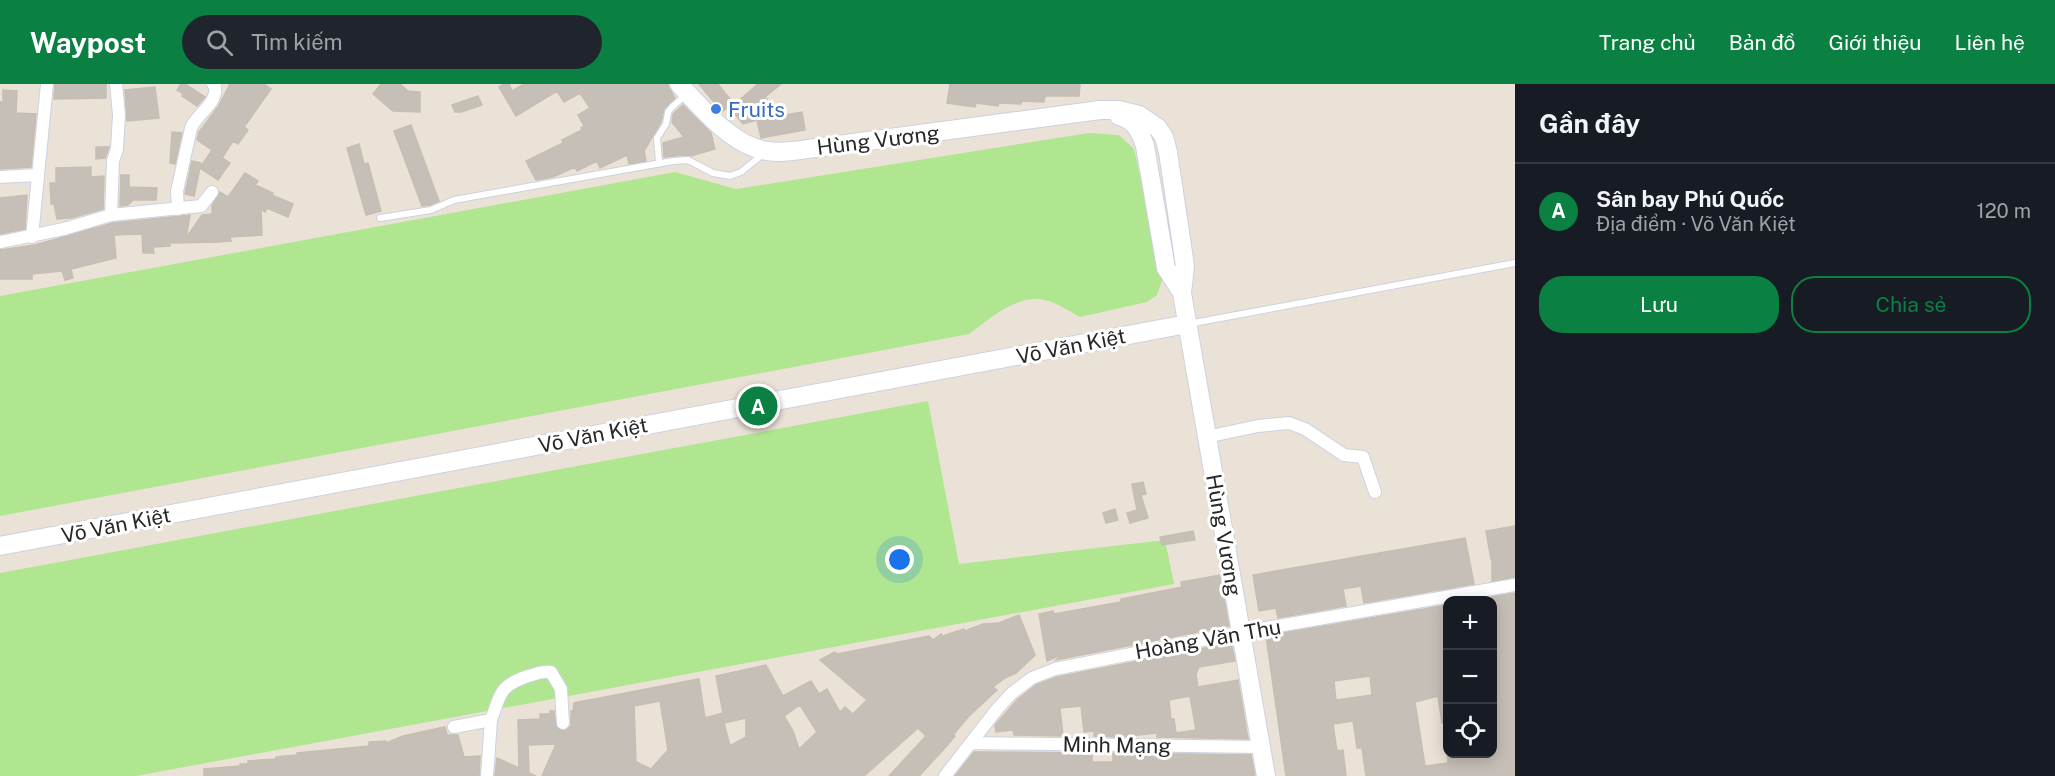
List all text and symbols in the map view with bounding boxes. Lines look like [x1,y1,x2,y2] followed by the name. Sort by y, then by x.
[182,15,602,69] search box
[30,26,146,59] text: Waypost
[203,26,236,59] icon: search
[251,29,343,55] text: Tìm kiếm
[1599,30,1696,55] text: Trang chủ
[1729,30,1796,55] text: Bản đồ
[1829,30,1922,55] text: Giới thiệu
[1955,30,2025,55] text: Liên hệ
[728,97,785,122] place label: Fruits
[709,102,723,116] marker: Fruits
[1539,108,1640,139] text: Gần đây
[815,120,941,160] street label: Hùng Vương
[1596,186,1784,212] text: Sân bay Phú Quốc
[1551,199,1566,223] text: A
[1977,199,2031,223] text: 120 m
[1596,212,1796,236] text: Địa điểm · Võ Văn Kiệt
[1539,276,1779,333] button: Lưu
[1791,276,2031,333] button: Chia sẻ
[1014,323,1128,369] street label: Võ Văn Kiệt
[738,384,777,428] pin: A
[536,412,650,458] street label: Võ Văn Kiệt
[1201,472,1247,598] street label: Hùng Vương
[59,502,173,548] street label: Võ Văn Kiệt
[885,545,914,574] your location
[1443,596,1497,758] map controls
[1443,596,1497,650] button: +
[1133,614,1283,664] street label: Hoàng Văn Thụ
[1443,650,1497,704] button: −
[1443,704,1497,758] button: locate
[1062,732,1172,758] street label: Minh Mạng

